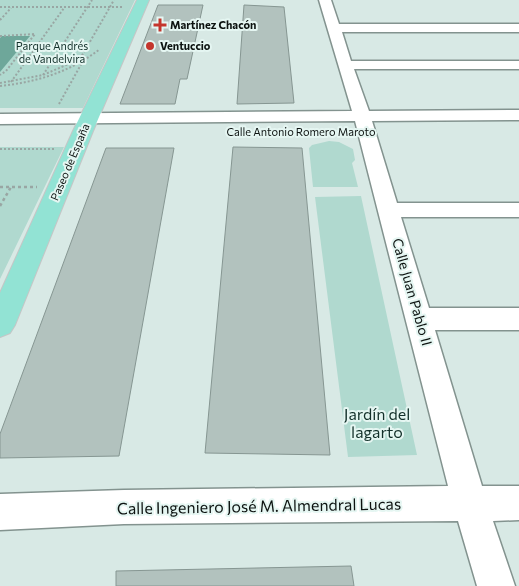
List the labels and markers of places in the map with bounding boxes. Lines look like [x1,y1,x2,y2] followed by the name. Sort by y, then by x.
[170,18,256,31] place label: Martínez Chacón
[154,19,166,31] marker: Martínez Chacón
[160,39,211,52] place label: Ventuccio
[144,40,156,52] marker: Ventuccio

